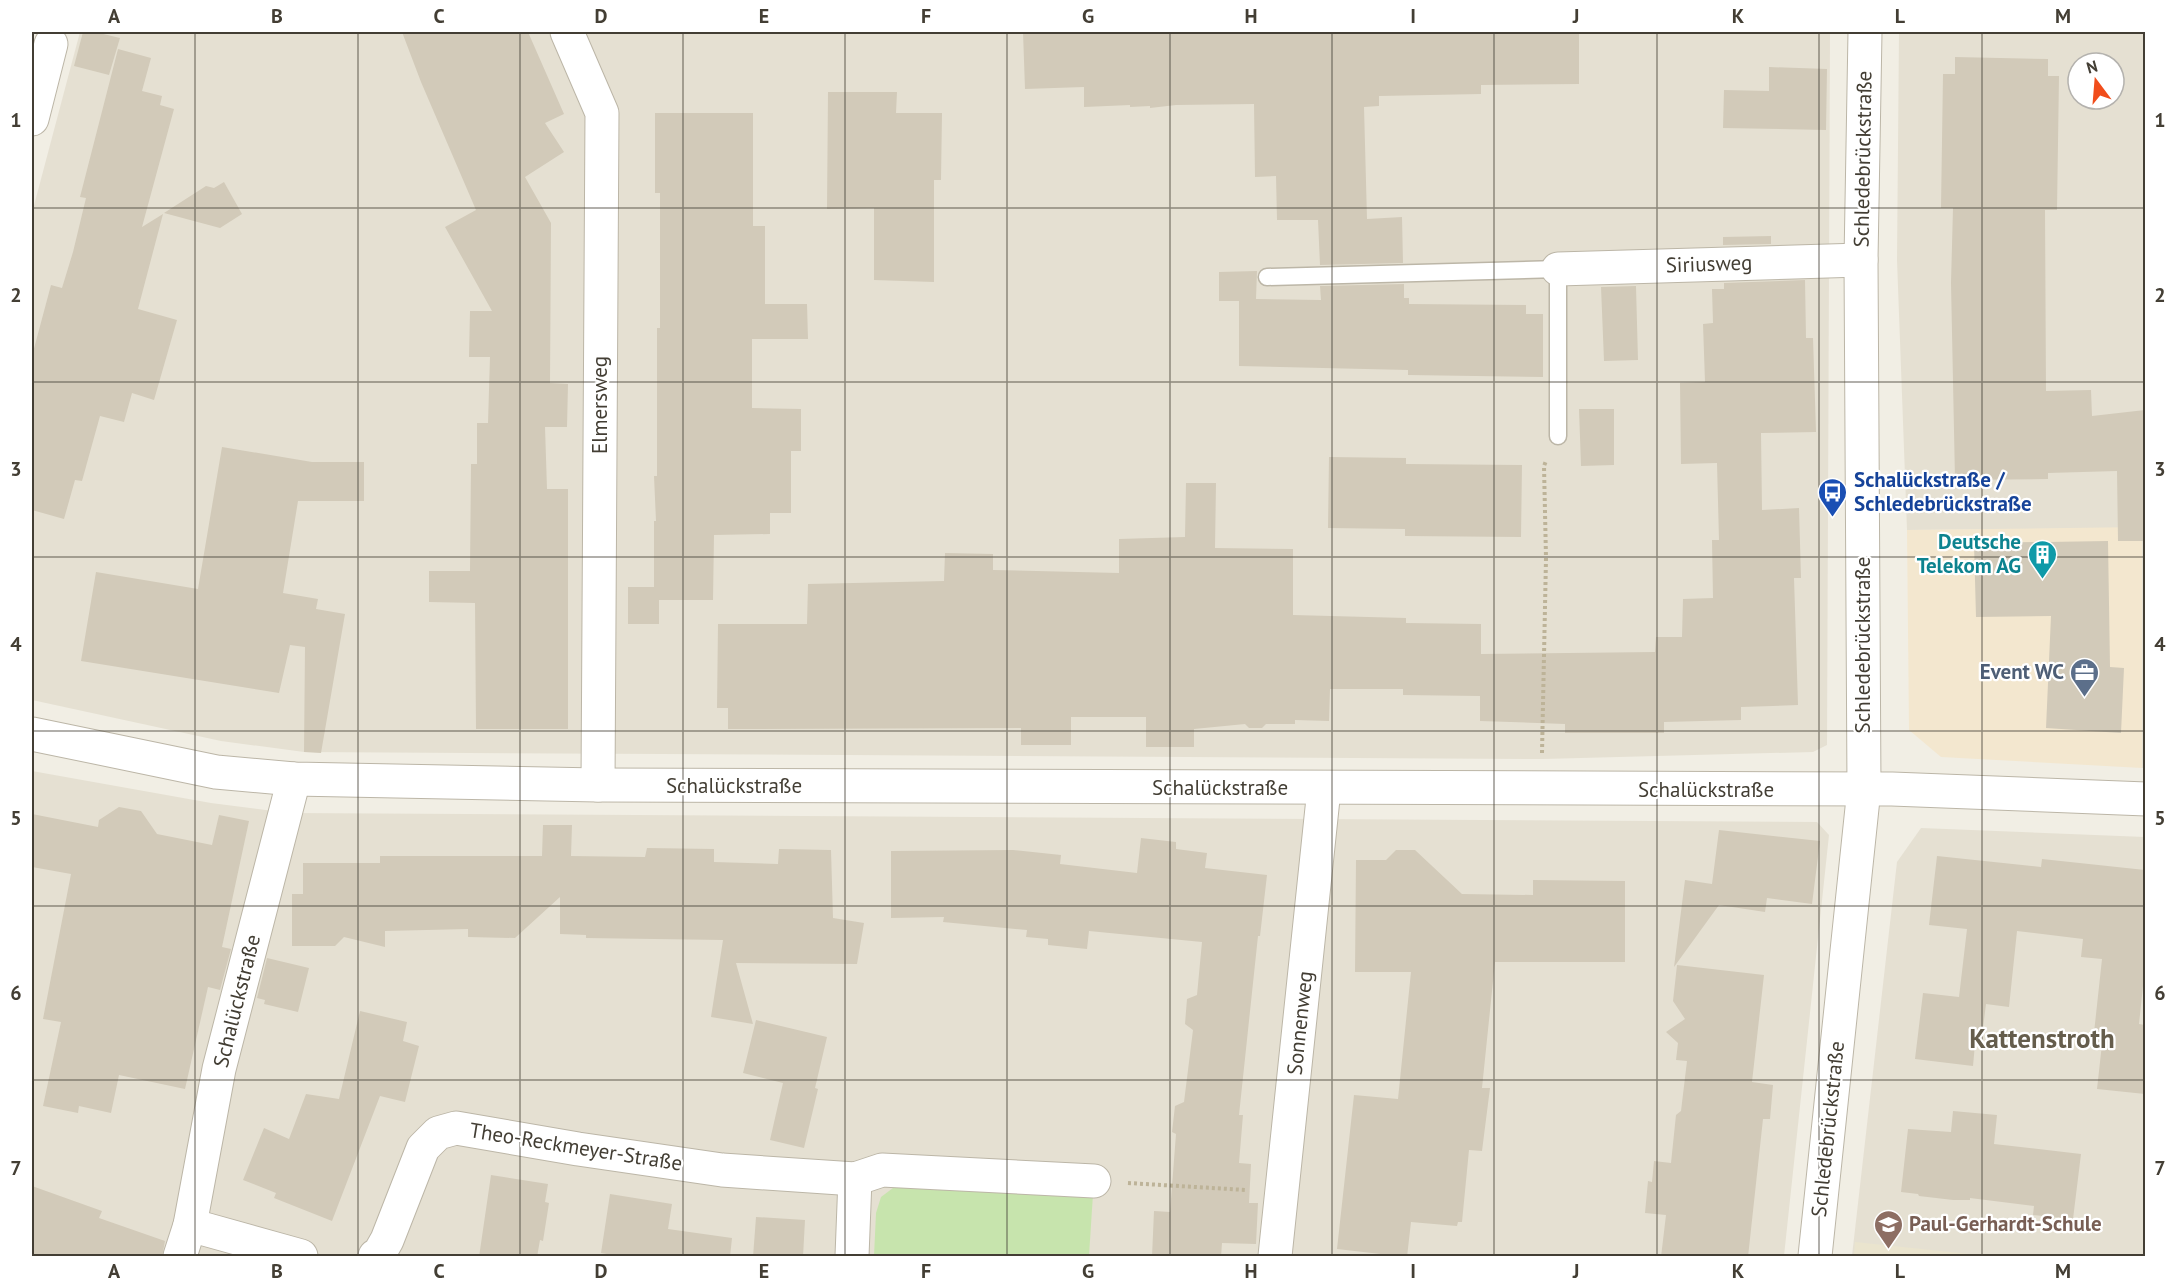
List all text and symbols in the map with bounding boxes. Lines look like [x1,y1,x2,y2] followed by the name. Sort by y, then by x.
[108,3,121,29] text: A
[271,3,283,29] text: B
[433,3,445,29] text: C
[595,3,608,29] text: D
[759,3,769,29] text: E
[921,3,931,29] text: F
[1082,3,1094,29] text: G
[1244,3,1258,29] text: H
[1410,3,1416,29] text: I
[1572,3,1579,29] text: J
[1732,3,1745,29] text: K
[1895,3,1906,29] text: L
[2055,3,2071,29] text: M
[2066,51,2126,111] north arrow
[2084,56,2100,78] text: N
[1847,70,1878,248] street label: Schledebrückstraße
[10,107,22,133] text: 1
[2154,107,2166,133] text: 1
[1665,248,1753,279] street label: Siriusweg
[10,282,22,308] text: 2
[2154,282,2166,308] text: 2
[586,356,613,454] street label: Elmersweg
[10,456,22,482] text: 3
[2154,456,2166,482] text: 3
[1854,466,2032,517] place label: Schalückstraße / Schledebrückstraße
[1817,476,1849,518] bus stop icon: Schalückstraße / Schledebrückstraße
[1917,528,2021,579] place label: Deutsche Telekom AG
[2026,538,2058,580] building icon: Deutsche Telekom AG
[1849,557,1876,733] street label: Schledebrückstraße
[10,631,22,657] text: 4
[2154,631,2166,657] text: 4
[2069,656,2101,698] office icon: Event WC
[1980,658,2064,685] place label: Event WC
[666,772,802,799] street label: Schalückstraße
[1152,774,1288,801] street label: Schalückstraße
[1638,776,1774,803] street label: Schalückstraße
[10,805,22,831] text: 5
[2154,805,2166,831] text: 5
[207,932,266,1070] street label: Schalückstraße
[1281,970,1318,1076] street label: Sonnenweg
[10,980,22,1006] text: 6
[2154,980,2166,1006] text: 6
[1969,1021,2115,1055] district label: Kattenstroth
[1805,1040,1850,1218] street label: Schledebrückstraße
[468,1116,684,1177] street label: Theo-Reckmeyer-Straße
[10,1155,22,1181] text: 7
[2154,1155,2166,1181] text: 7
[1872,1208,1904,1250] school or university icon: Paul-Gerhardt-Schule
[1909,1210,2102,1237] place label: Paul-Gerhardt-Schule
[108,1258,121,1284] text: A
[271,1258,283,1284] text: B
[433,1258,445,1284] text: C
[595,1258,608,1284] text: D
[759,1258,769,1284] text: E
[921,1258,931,1284] text: F
[1082,1258,1094,1284] text: G
[1244,1258,1258,1284] text: H
[1410,1258,1416,1284] text: I
[1572,1258,1579,1284] text: J
[1732,1258,1745,1284] text: K
[1895,1258,1906,1284] text: L
[2055,1258,2071,1284] text: M

